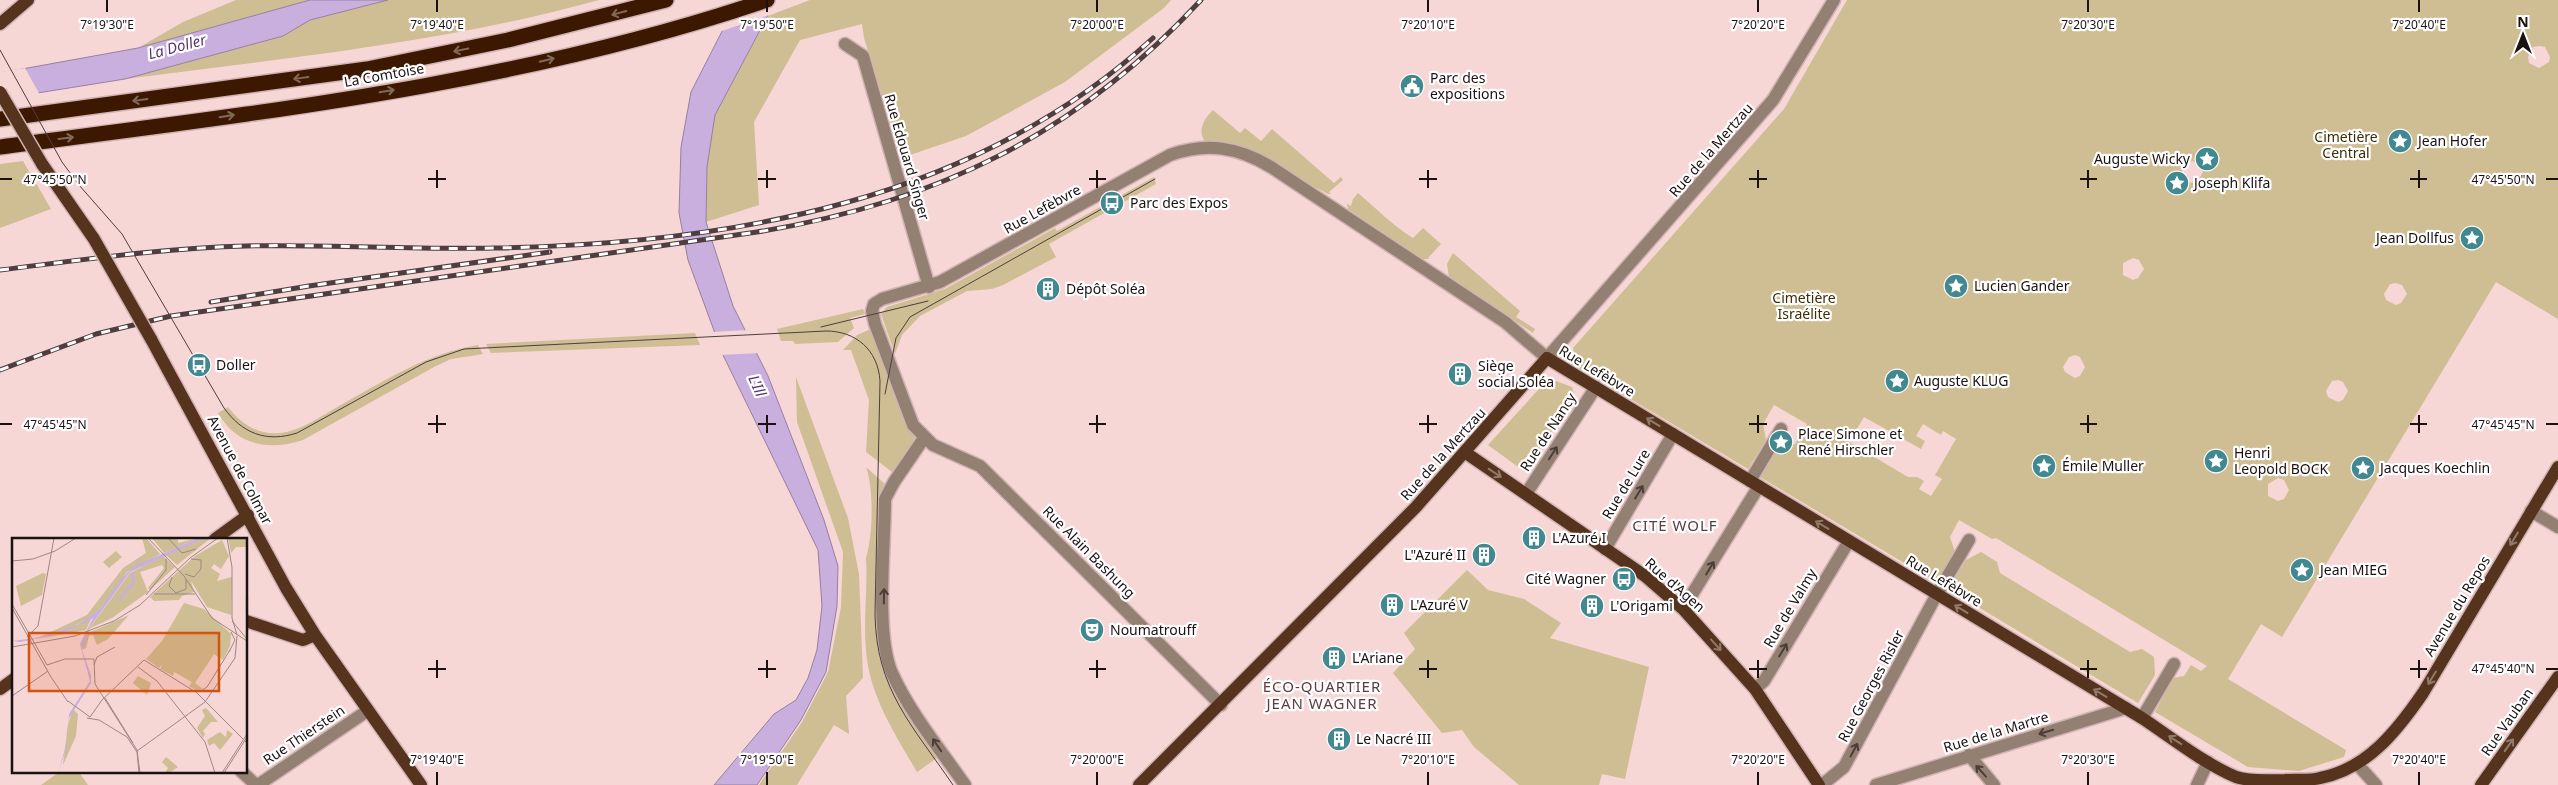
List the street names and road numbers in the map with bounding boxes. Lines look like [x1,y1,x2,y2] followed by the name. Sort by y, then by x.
[342,58,426,91] street label: La Comtoise
[880,92,935,222] street label: Rue Edouard Singer
[1665,99,1757,201] street label: Rue de la Mertzau
[1000,179,1084,238] street label: Rue Lefèbvre
[1556,340,1639,401] street label: Rue Lefèbvre
[1515,388,1581,475] street label: Rue de Nancy
[1396,403,1489,504] street label: Rue de la Mertzau
[204,412,277,528] street label: Avenue de Colmar
[1597,445,1654,522] street label: Rue de Lure
[1039,501,1140,602] street label: Rue Alain Bashung
[1903,550,1986,611] street label: Rue Lefèbvre
[2419,552,2494,660] street label: Avenue du Repos
[1641,553,1709,616] street label: Rue d'Agen
[1759,564,1821,651] street label: Rue de Valmy
[1833,626,1908,745] street label: Rue Georges Risler
[2476,684,2537,759] street label: Rue Vauban
[259,700,348,769] street label: Rue Thierstein
[1941,706,2051,757] street label: Rue de la Martre

